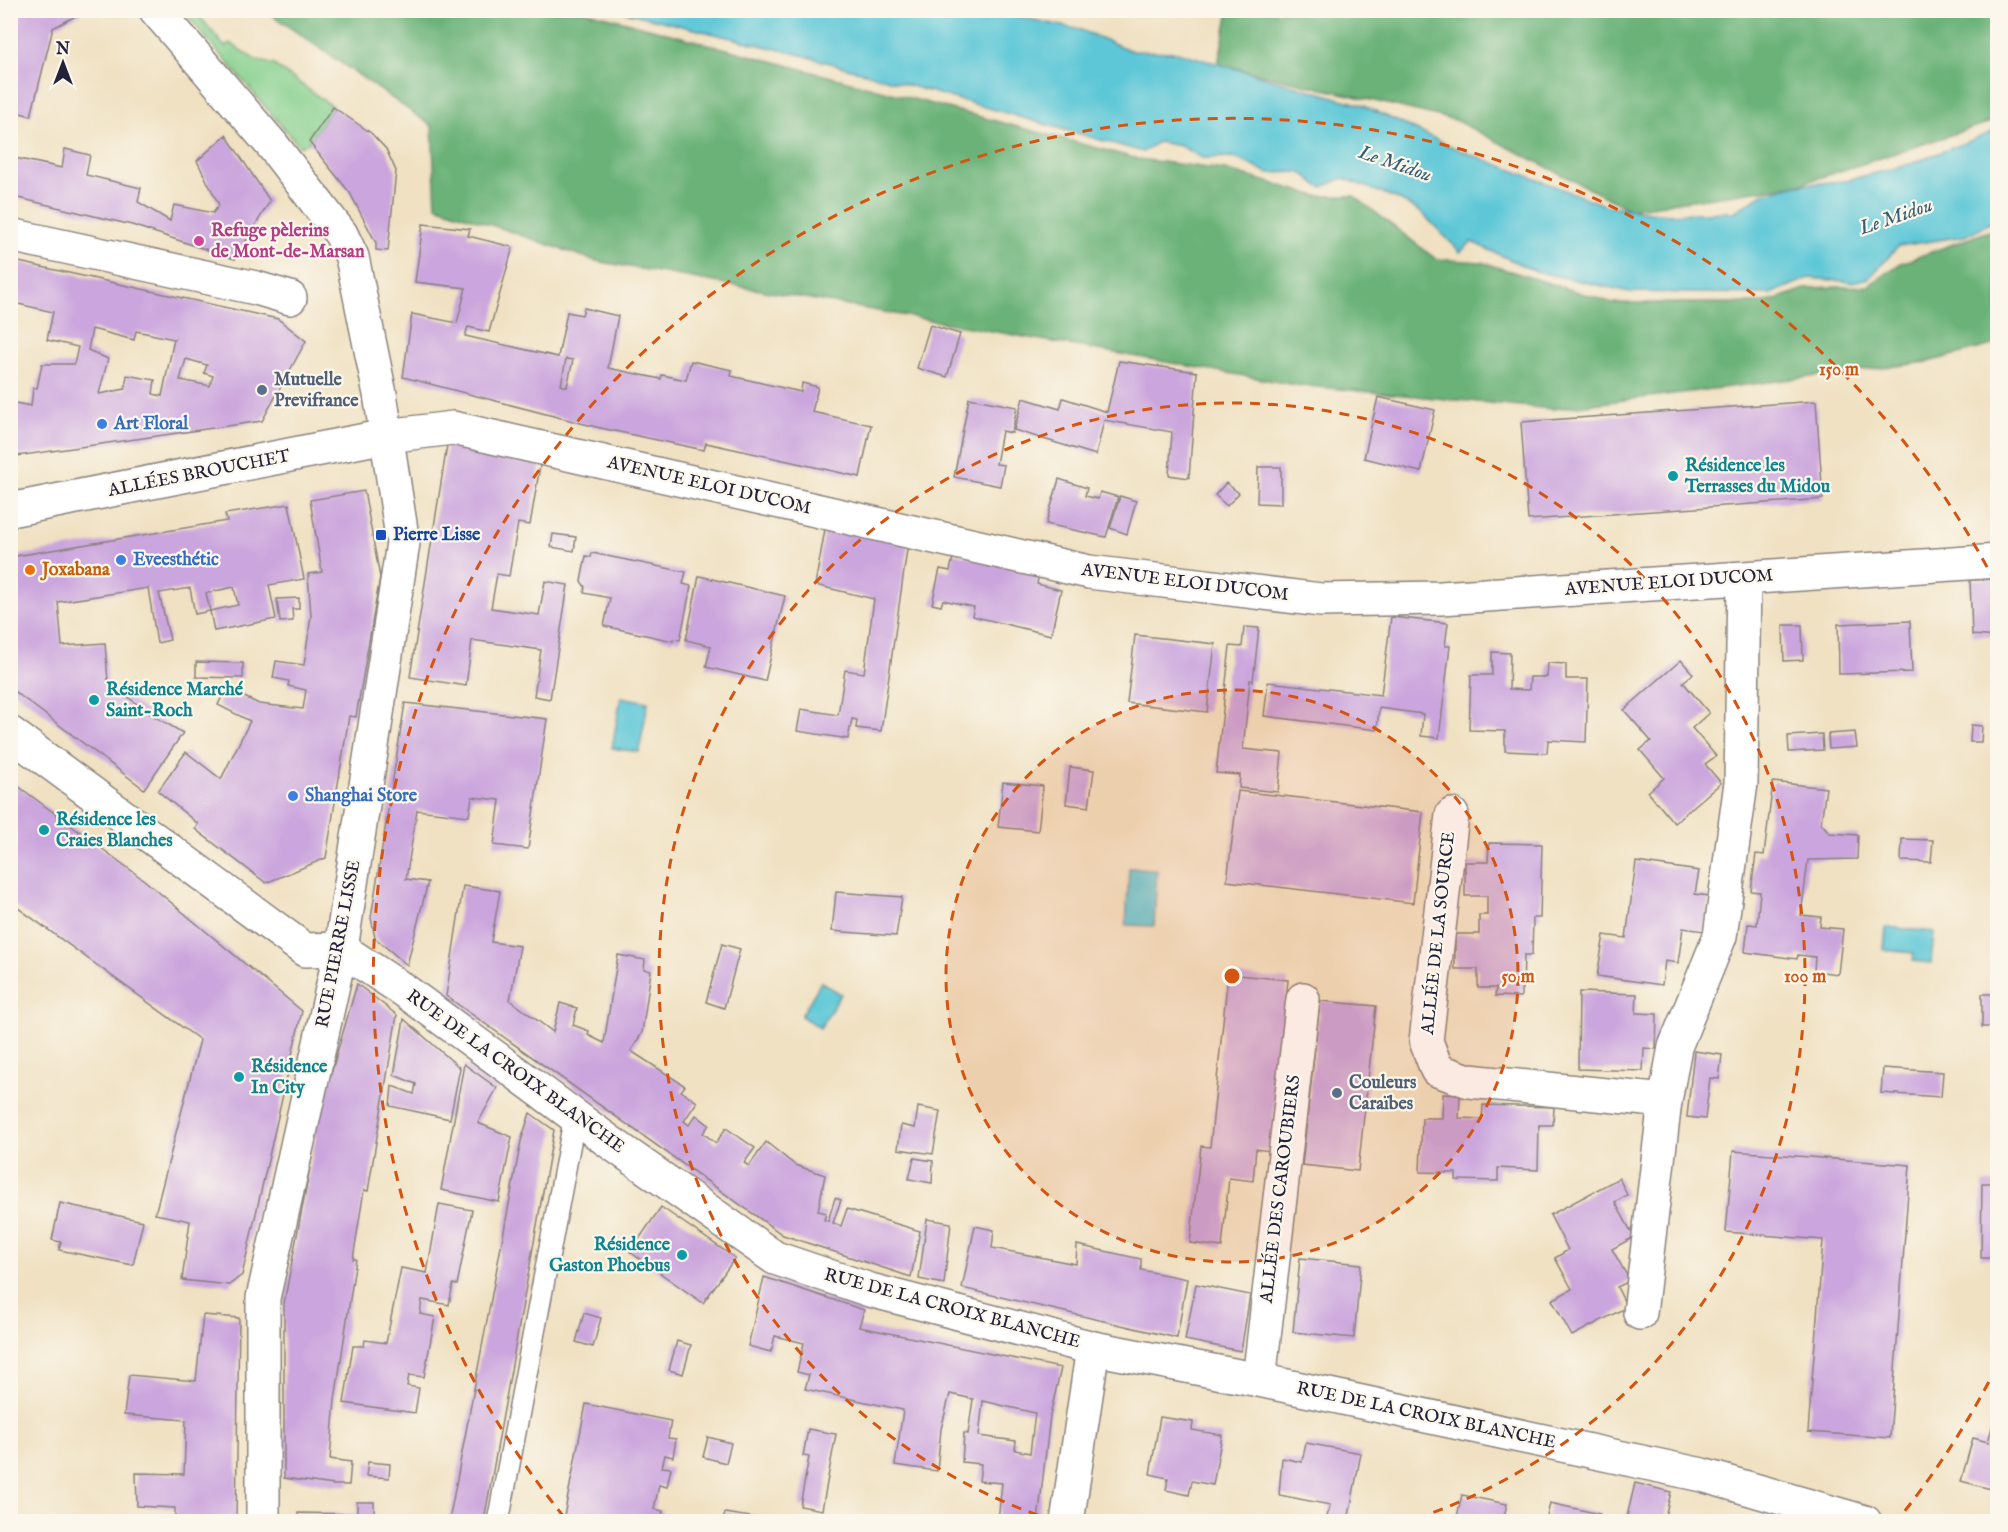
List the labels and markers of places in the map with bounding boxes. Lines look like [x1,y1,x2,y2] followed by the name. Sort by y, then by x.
[211,220,365,264] place label: Refuge pèlerins de Mont-de-Marsan
[192,234,206,248] marker: Refuge pèlerins de Mont-de-Marsan
[274,369,359,413] place label: Mutuelle Previfrance
[255,383,269,397] marker: Mutuelle Previfrance
[113,413,189,436] place label: Art Floral
[95,417,109,431] marker: Art Floral
[1684,455,1831,499] place label: Résidence les Terrasses du Midou
[1666,469,1680,483] marker: Résidence les Terrasses du Midou
[393,524,481,547] place label: Pierre Lisse
[374,528,388,542] marker: Pierre Lisse
[133,549,219,572] place label: Eveesthétic
[114,553,128,567] marker: Eveesthétic
[40,559,111,582] place label: Joxabana
[23,563,37,577] marker: Joxabana
[106,679,244,723] place label: Résidence Marché Saint-Roch
[87,693,101,707] marker: Résidence Marché Saint-Roch
[305,785,418,808] place label: Shanghai Store
[286,789,300,803] marker: Shanghai Store
[56,809,173,853] place label: Résidence les Craies Blanches
[37,823,51,837] marker: Résidence les Craies Blanches
[1222,966,1242,986] centre of rings
[251,1056,328,1100] place label: Résidence In City
[232,1070,246,1084] marker: Résidence In City
[1349,1072,1417,1116] place label: Couleurs Caraïbes
[1330,1086,1344,1100] marker: Couleurs Caraïbes
[549,1234,671,1278] place label: Résidence Gaston Phoebus
[675,1248,689,1262] marker: Résidence Gaston Phoebus

